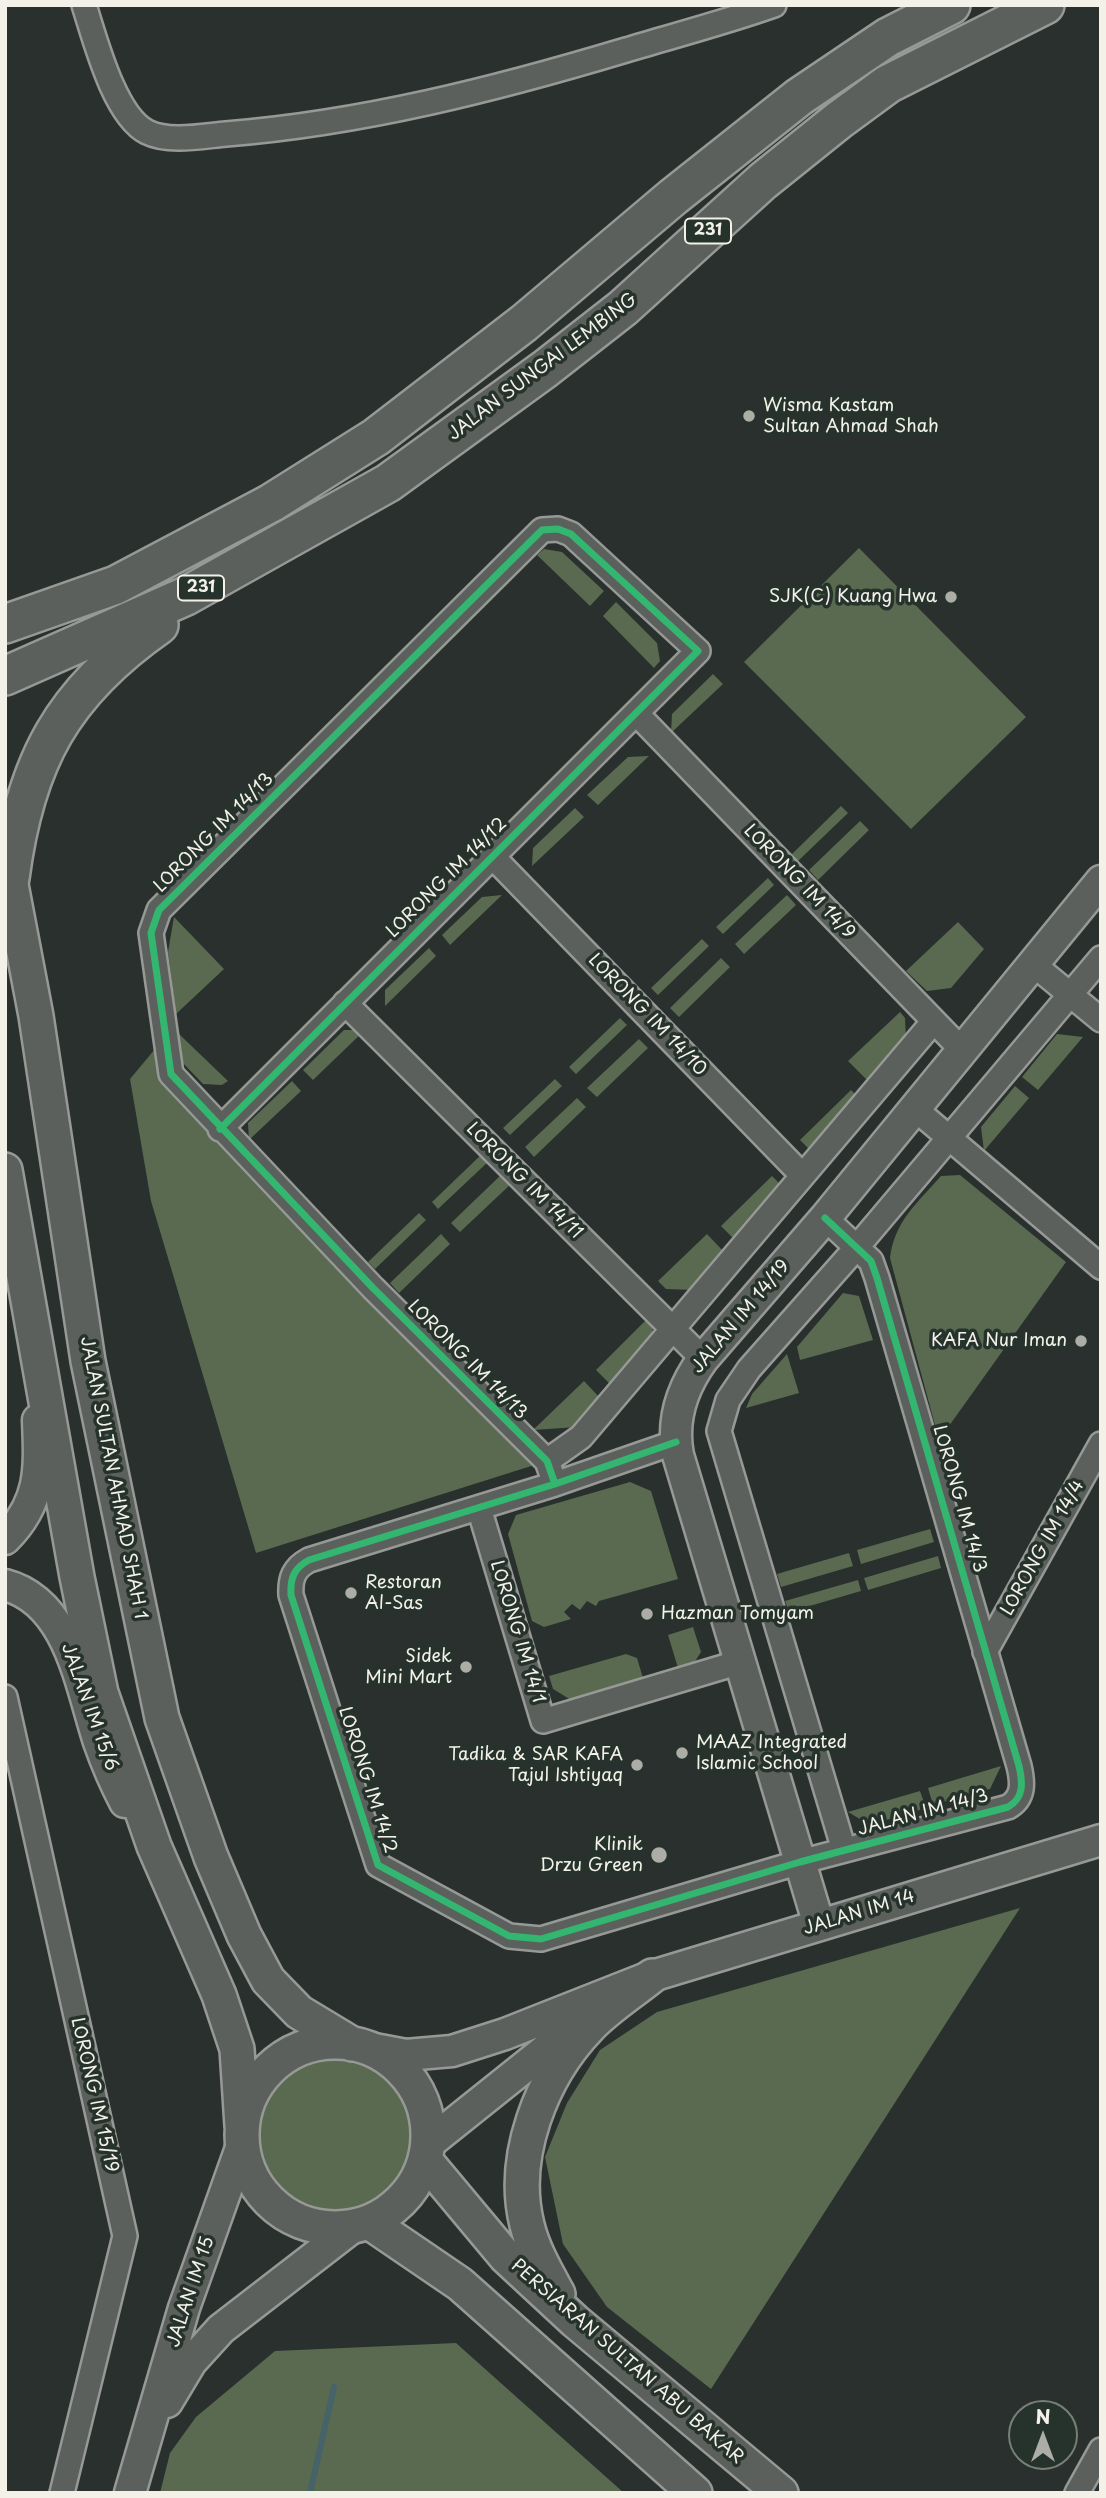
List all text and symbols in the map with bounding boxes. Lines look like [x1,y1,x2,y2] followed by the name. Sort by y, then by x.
[685,218,731,244] road number: 231
[444,289,642,445] street label: JALAN SUNGAI LEMBING
[763,395,939,438] place label: Wisma Kastam Sultan Ahmad Shah
[741,408,757,424] marker: Wisma Kastam Sultan Ahmad Shah
[178,576,224,600] road number: 231
[769,586,937,608] place label: SJK(C) Kuang Hwa
[943,589,959,605] marker: SJK(C) Kuang Hwa
[150,769,278,897] street label: LORONG IM 14/13
[382,813,512,943] street label: LORONG IM 14/12
[739,820,859,944] street label: LORONG IM 14/9
[583,949,711,1081] street label: LORONG IM 14/10
[461,1118,587,1244] street label: LORONG IM 14/11
[687,1256,795,1378] street label: JALAN IM 14/19
[403,1296,531,1424] street label: LORONG IM 14/13
[931,1330,1067,1352] place label: KAFA Nur Iman
[1073,1333,1089,1349] marker: KAFA Nur Iman
[75,1335,151,1621] street label: JALAN SULTAN AHMAD SHAH 1
[928,1423,990,1575] street label: LORONG IM 14/3
[997,1477,1089,1619] street label: LORONG IM 14/4
[485,1558,549,1706] street label: LORONG IM 14/1
[365,1572,442,1614] place label: Restoran Al-Sas
[343,1585,359,1601] marker: Restoran Al-Sas
[661,1603,814,1625] place label: Hazman Tomyam
[639,1606,655,1622] marker: Hazman Tomyam
[56,1640,122,1774] street label: JALAN IM 15/6
[365,1646,452,1688] place label: Sidek Mini Mart
[458,1659,474,1675] marker: Sidek Mini Mart
[333,1704,401,1856] street label: LORONG IM 14/2
[696,1732,847,1774] place label: MAAZ Integrated Islamic School
[448,1744,623,1786] place label: Tadika & SAR KAFA Tajul Ishtiyaq
[674,1745,690,1761] marker: MAAZ Integrated Islamic School
[629,1757,645,1773] marker: Tadika & SAR KAFA Tajul Ishtiyaq
[855,1785,991,1841] street label: JALAN IM 14/3
[540,1834,643,1876] place label: Klinik Drzu Green
[649,1845,669,1865] marker: Klinik Drzu Green
[801,1886,917,1940] street label: JALAN IM 14
[66,2015,122,2175] street label: LORONG IM 15/19
[163,2234,219,2350] street label: JALAN IM 15
[506,2255,748,2469] street label: PERSIARAN SULTAN ABU BAKAR
[1008,2400,1078,2470] north arrow
[1035,2402,1051,2430] text: N

